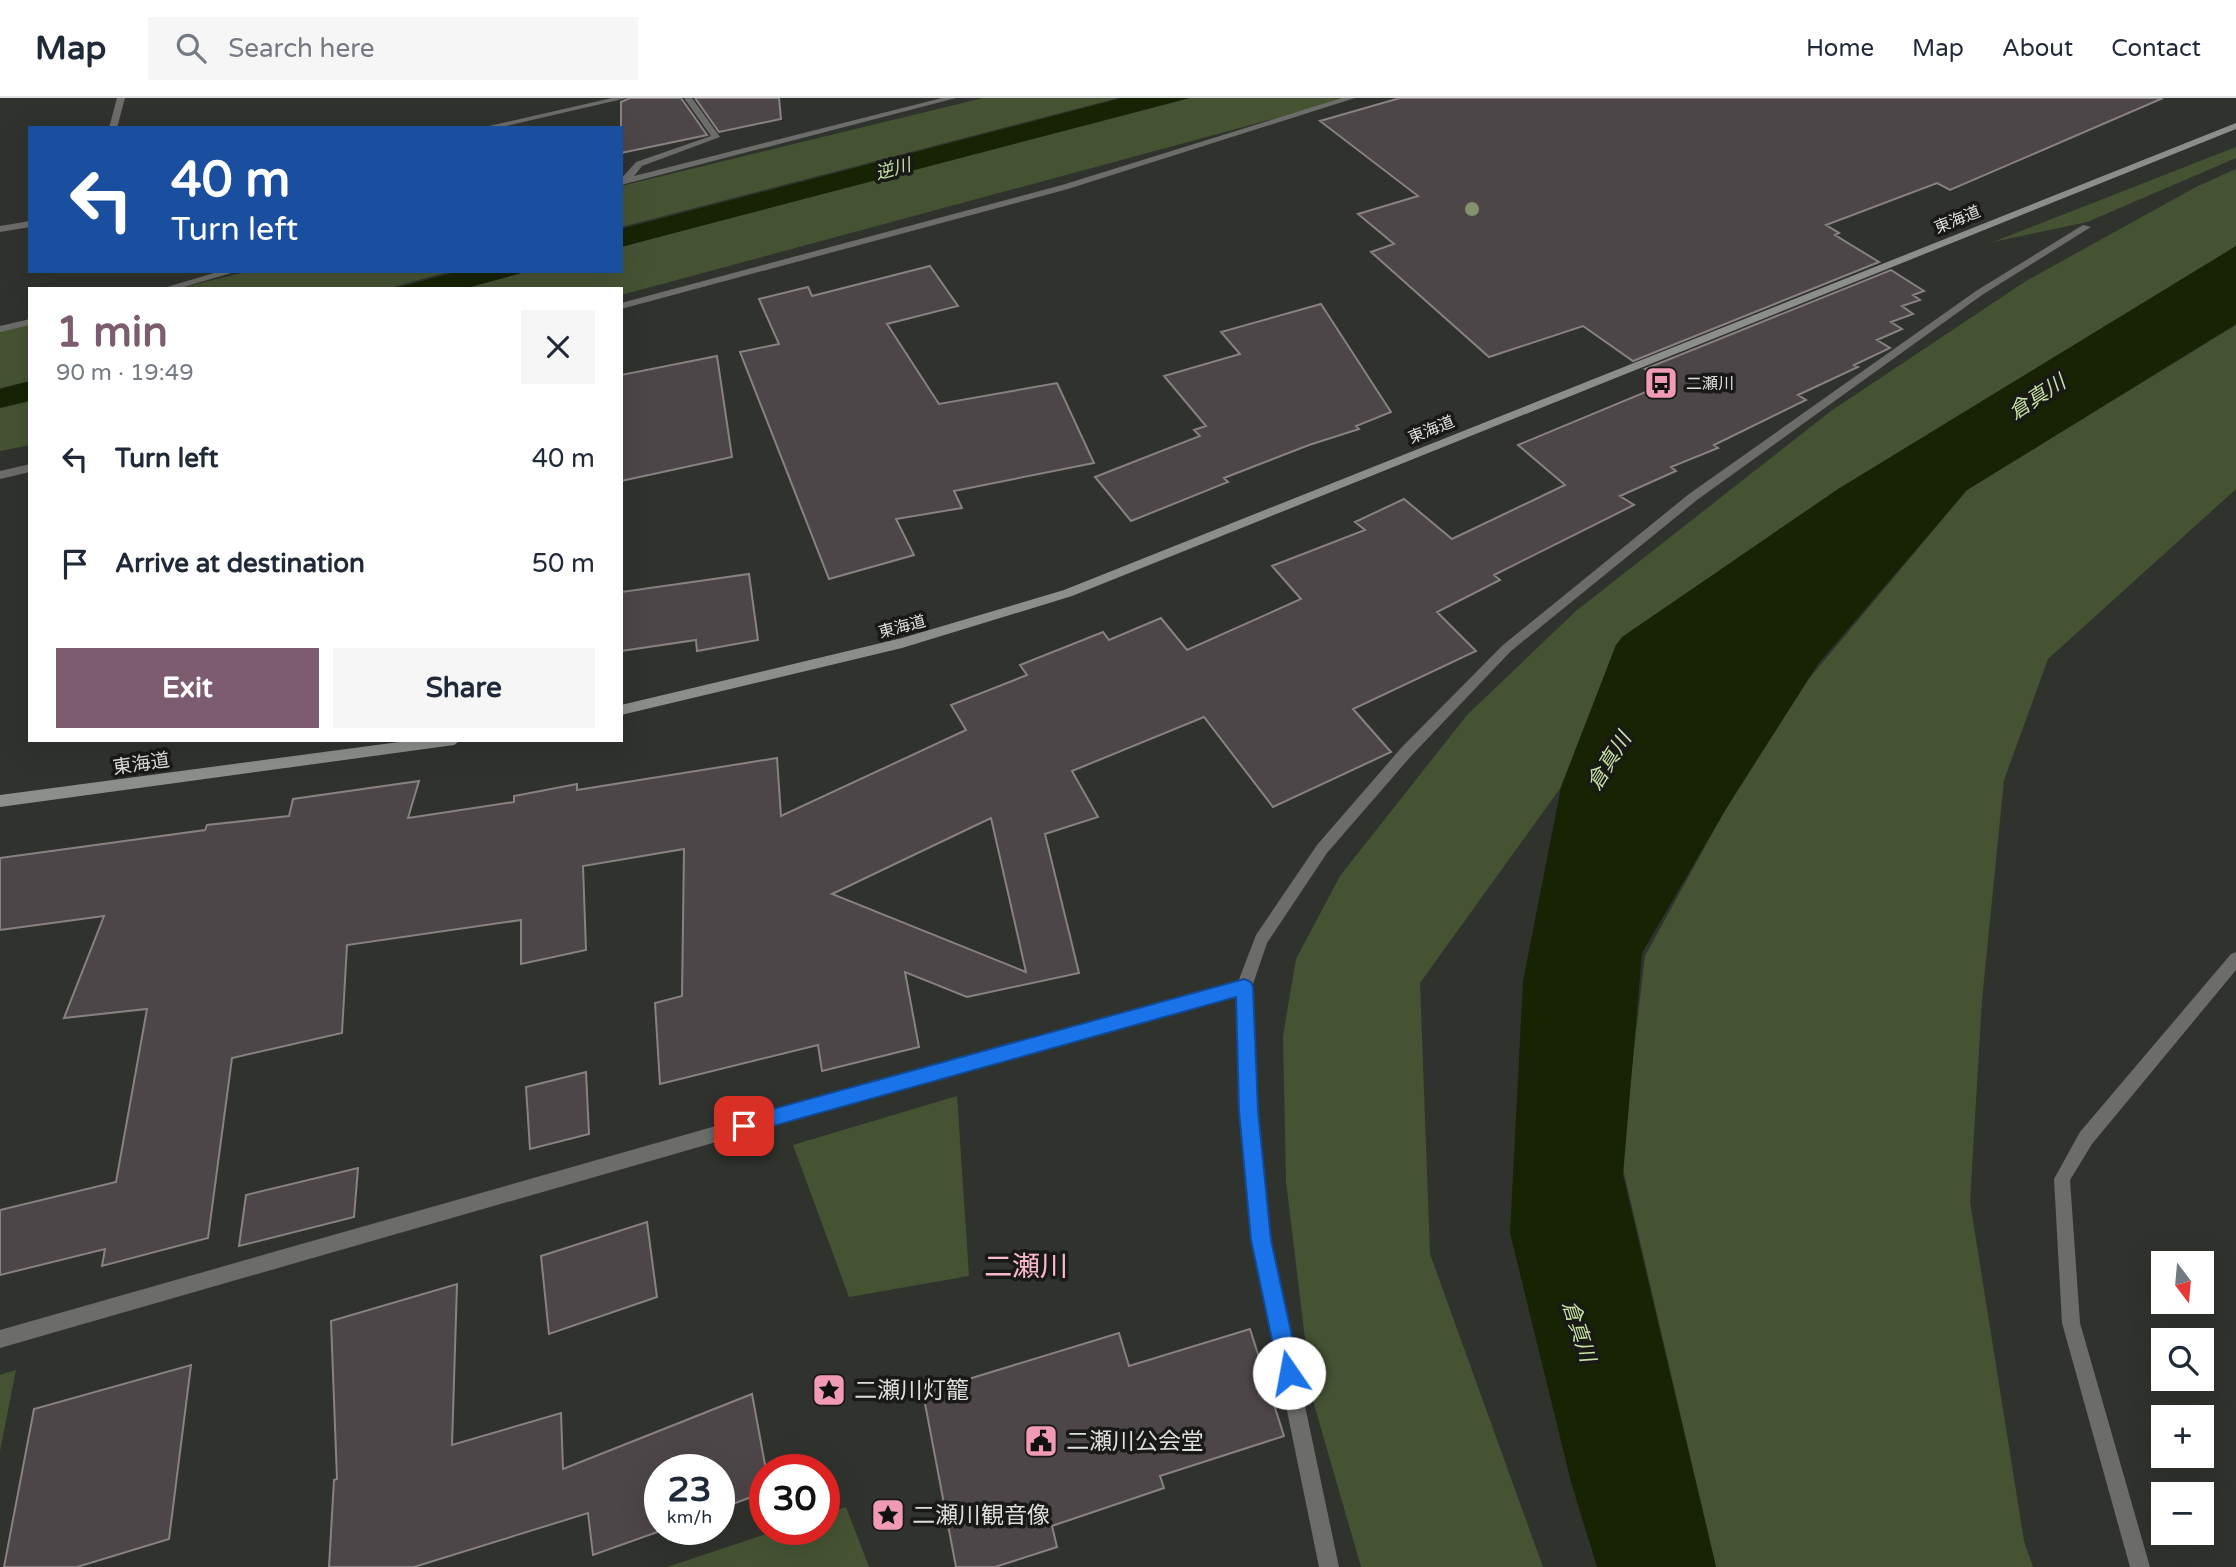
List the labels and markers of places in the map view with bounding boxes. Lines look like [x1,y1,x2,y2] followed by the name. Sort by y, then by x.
[1642,364,1680,402] bus stop icon: 二瀬川
[1686,374,1734,394] place label: 二瀬川
[714,1096,774,1156] pin
[810,1371,848,1409] place icon: 二瀬川灯籠
[854,1377,969,1405] place label: 二瀬川灯籠
[1022,1422,1060,1460] public building icon: 二瀬川公会堂
[1066,1428,1204,1456] place label: 二瀬川公会堂
[869,1496,907,1534] place icon: 二瀬川観音像
[912,1502,1050,1530] place label: 二瀬川観音像

